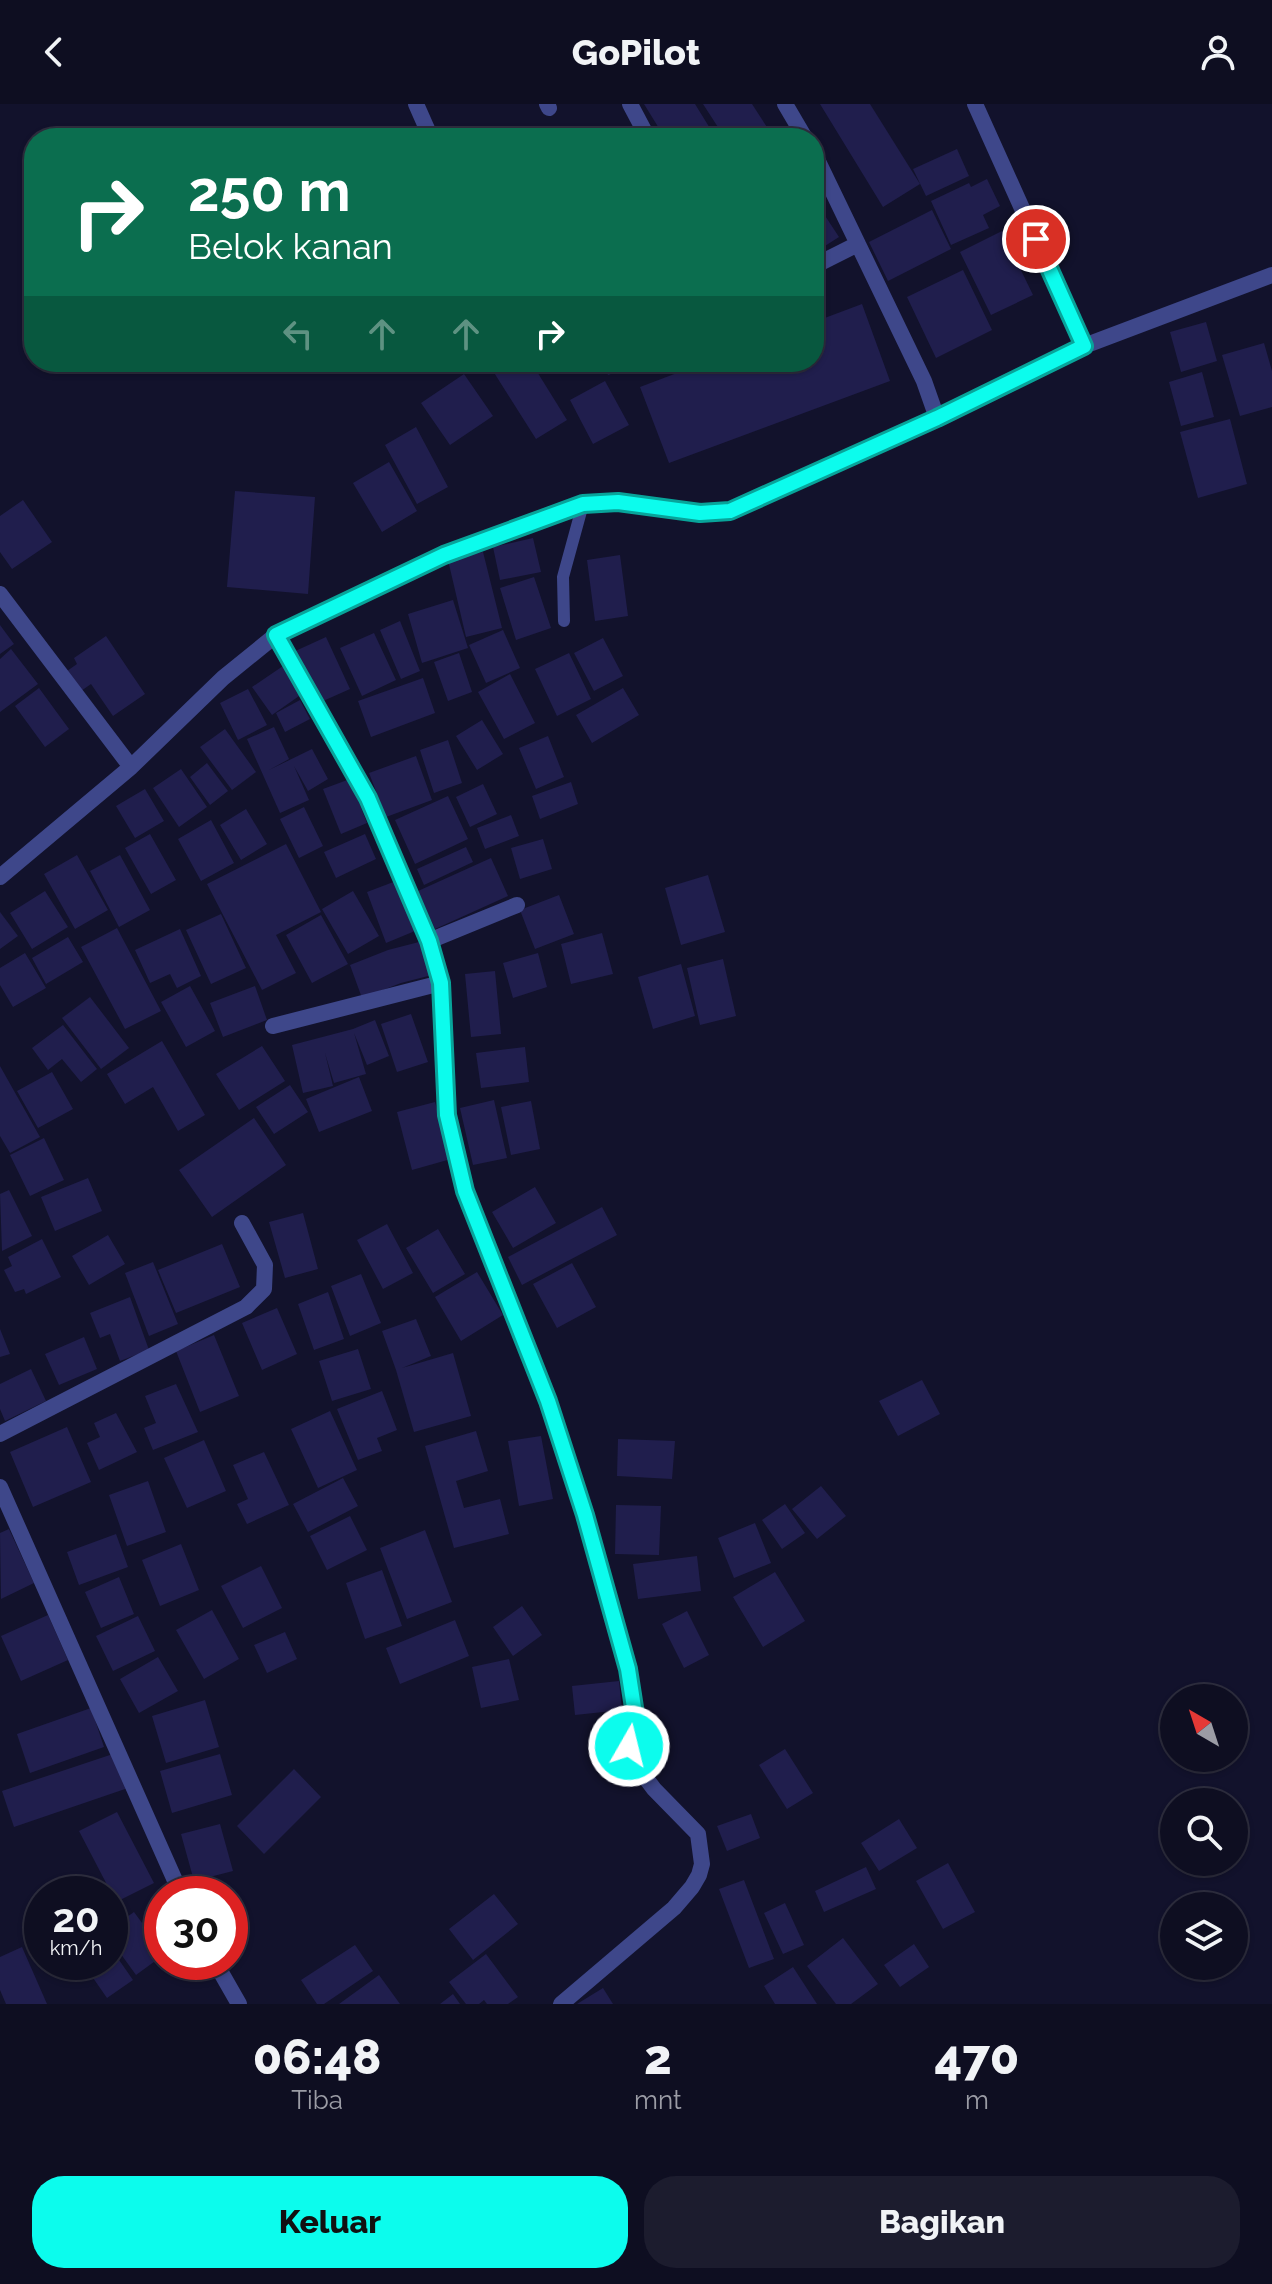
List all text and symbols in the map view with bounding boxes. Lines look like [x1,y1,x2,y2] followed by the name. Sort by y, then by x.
[32,30,76,74] icon: back
[1196,30,1240,74] icon: person
[572,31,700,73] text: GoPilot
[188,158,351,224] text: 250 m
[56,160,160,264] icon: right
[1002,205,1070,273] pin
[1014,217,1058,261] icon: arrive
[188,225,393,267] text: Belok kanan
[276,312,320,356] icon: left
[360,312,404,356] icon: ahead
[444,312,488,356] icon: ahead
[528,312,572,356] icon: right
[1160,1684,1248,1772] north arrow
[1160,1684,1248,1980] map controls
[587,1704,671,1788] position arrow
[1160,1788,1248,1876] button: search
[144,1876,248,1980] speed limit sign: 30
[1160,1892,1248,1980] button: layers
[52,1894,100,1941] text: 20
[50,1936,102,1960] text: km/h
[253,2029,381,2085] text: 06:48
[644,2029,672,2085] text: 2
[934,2029,1019,2085] text: 470
[291,2085,343,2115] text: Tiba
[634,2085,682,2115] text: mnt
[965,2085,989,2115] text: m
[32,2176,628,2268] button: Keluar
[644,2176,1240,2268] button: Bagikan

